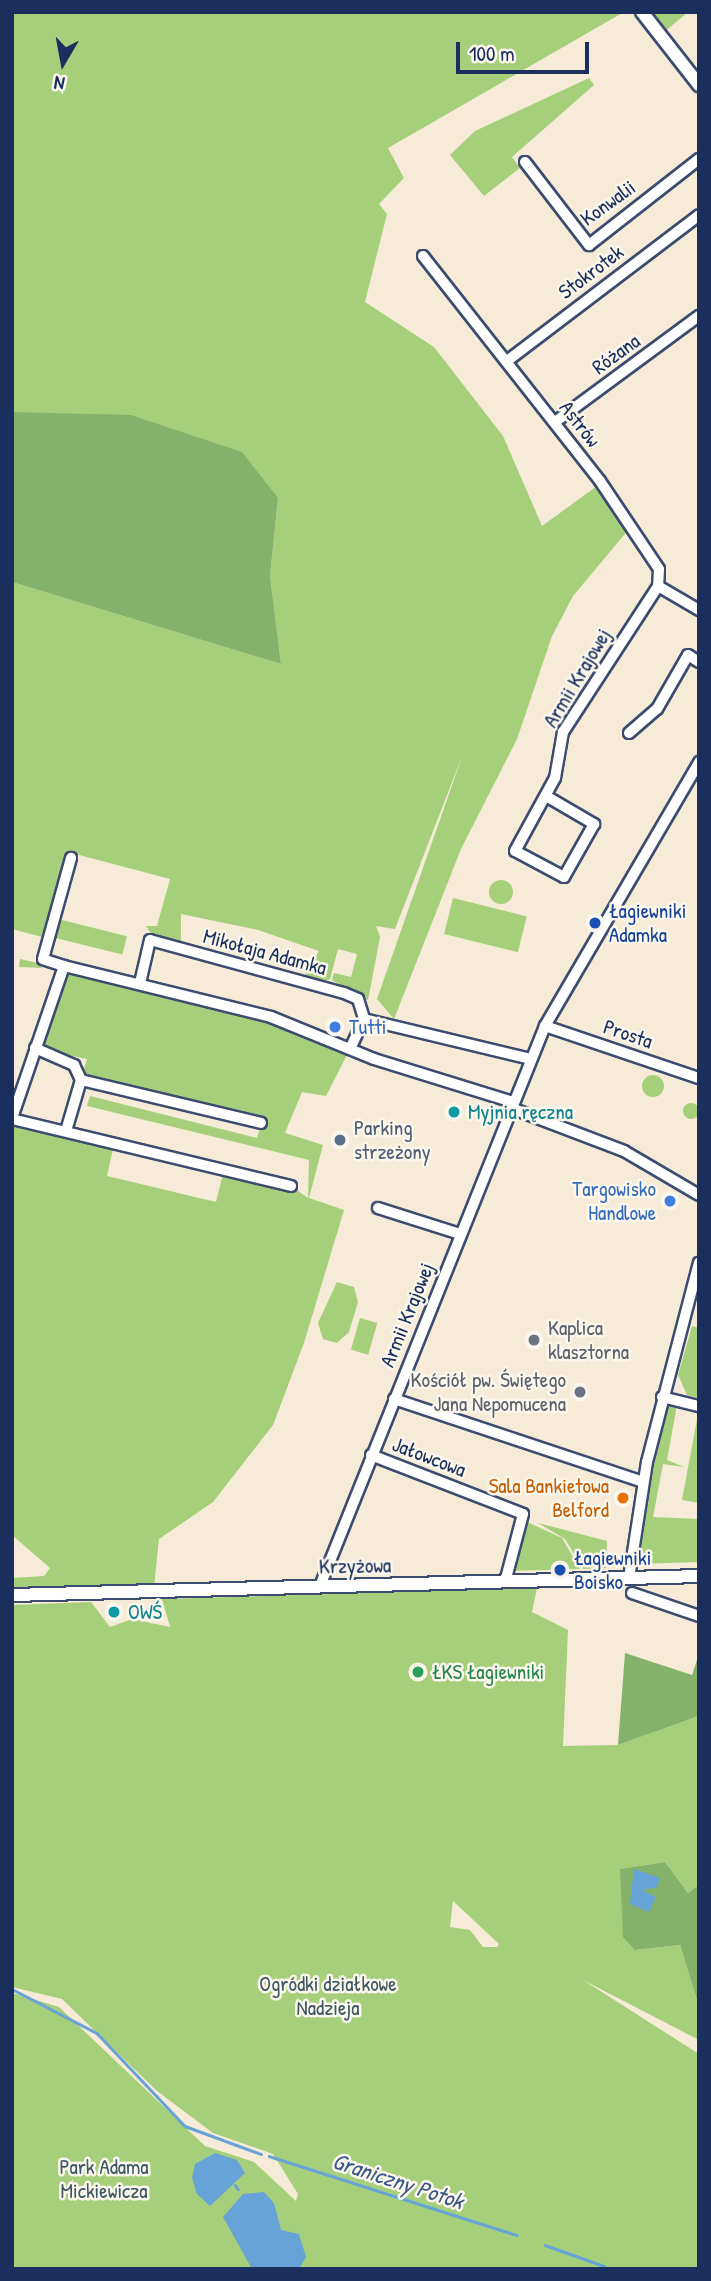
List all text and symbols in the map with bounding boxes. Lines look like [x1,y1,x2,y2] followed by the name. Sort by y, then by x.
[28,28,98,98] north arrow
[459,28,592,72] scale bar
[469,39,515,68] text: 100 m
[52,70,67,97] text: N
[576,175,640,231] street label: Konwalii
[554,239,628,305] street label: Stokrotek
[587,328,645,380] street label: Różana
[554,396,606,452] street label: Astrów
[538,624,616,732] street label: Armii Krajowej
[609,898,686,948] place label: Łagiewniki Adamka
[587,915,603,931] marker: Łagiewniki Adamka
[201,923,329,981] street label: Mikołaja Adamka
[349,1014,386,1040] place label: Tutti
[600,1014,656,1054] street label: Prosta
[327,1019,343,1035] marker: Tutti
[468,1099,573,1125] place label: Myjnia ręczna
[446,1104,462,1120] marker: Myjnia ręczna
[354,1115,431,1165] place label: Parking strzeżony
[332,1132,348,1148] marker: Parking strzeżony
[572,1176,656,1226] place label: Targowisko Handlowe
[662,1193,678,1209] marker: Targowisko Handlowe
[375,1259,439,1371] street label: Armii Krajowej
[548,1315,629,1365] place label: Kaplica klasztorna
[526,1332,542,1348] marker: Kaplica klasztorna
[410,1367,566,1417] place label: Kościół pw. Świętego Jana Nepomucena
[572,1384,588,1400] marker: Kościół pw. Świętego Jana Nepomucena
[389,1431,469,1483] street label: Jałowcowa
[489,1473,609,1523] place label: Sala Bankietowa Belford
[615,1490,631,1506] marker: Sala Bankietowa Belford
[574,1545,651,1595] place label: Łagiewniki Boisko
[319,1553,391,1579] street label: Krzyżowa
[552,1562,568,1578] marker: Łagiewniki Boisko
[128,1599,162,1625] place label: OWŚ
[106,1604,122,1620] marker: OWŚ
[432,1659,544,1685] place label: ŁKS Łagiewniki
[410,1664,426,1680] marker: ŁKS Łagiewniki
[259,1971,397,2021] park label: Ogródki działkowe Nadzieja
[329,2147,467,2215] water label: Graniczny Potok
[59,2154,149,2204] park label: Park Adama Mickiewicza

